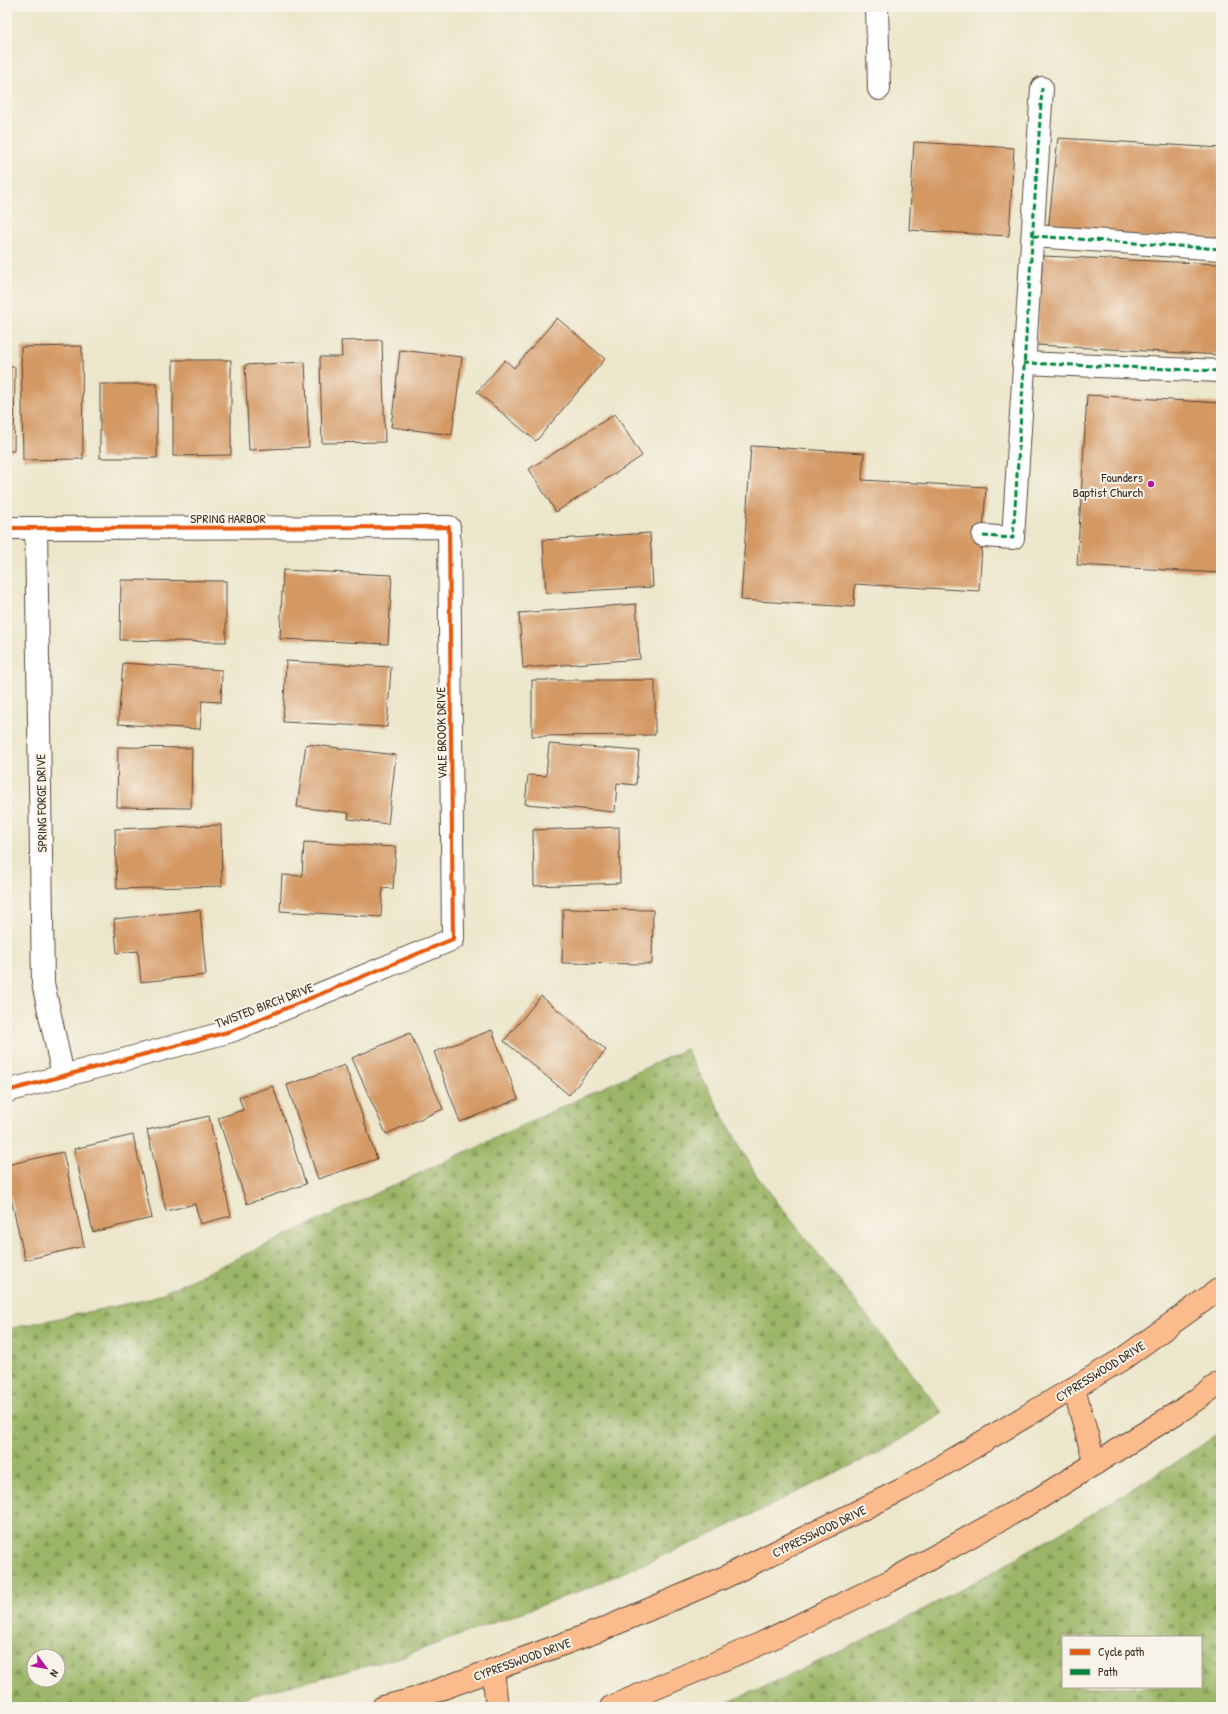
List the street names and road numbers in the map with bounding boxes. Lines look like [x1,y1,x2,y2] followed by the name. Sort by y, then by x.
[190,509,266,527] street label: SPRING HARBOR
[431,687,451,779] street label: VALE BROOK DRIVE
[31,753,51,852] street label: SPRING FORGE DRIVE
[212,978,316,1032] street label: TWISTED BIRCH DRIVE
[1052,1336,1148,1406] street label: CYPRESSWOOD DRIVE
[769,1500,869,1562] street label: CYPRESSWOOD DRIVE
[471,1633,573,1685] street label: CYPRESSWOOD DRIVE

